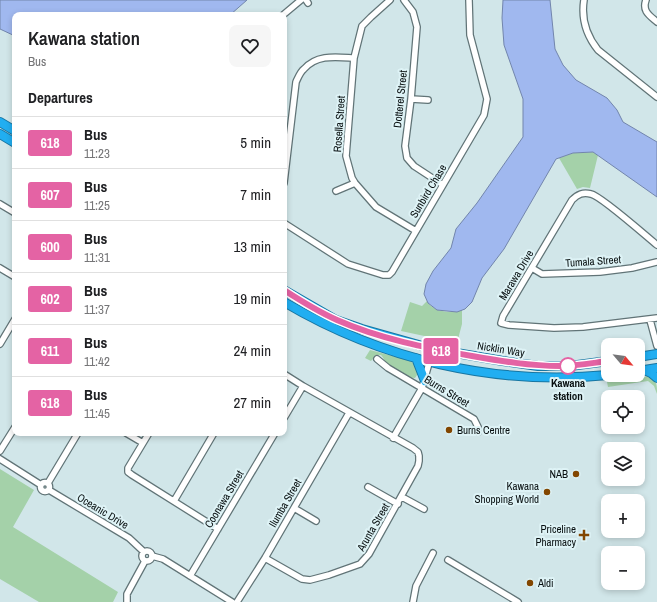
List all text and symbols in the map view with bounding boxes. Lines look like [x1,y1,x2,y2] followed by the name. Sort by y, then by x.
[28,25,140,51] text: Kawana station
[229,25,271,67] button: heart
[28,53,46,70] text: Bus
[390,69,410,129] street label: Dotterel Street
[28,87,93,108] text: Departures
[330,95,348,153] street label: Rosella Street
[84,124,107,145] text: Bus
[240,132,271,153] text: 5 min
[40,134,60,152] text: 618
[84,145,110,162] text: 11:23
[407,162,449,220] street label: Sunbird Chase
[84,176,107,197] text: Bus
[240,184,271,205] text: 7 min
[40,186,60,204] text: 607
[84,197,110,214] text: 11:25
[84,228,107,249] text: Bus
[233,236,271,257] text: 13 min
[40,238,60,256] text: 600
[496,247,536,303] street label: Marawa Drive
[84,249,110,266] text: 11:31
[565,252,622,270] street label: Tumala Street
[84,280,107,301] text: Bus
[233,288,271,309] text: 19 min
[40,290,60,308] text: 602
[84,301,110,318] text: 11:37
[84,332,107,353] text: Bus
[418,338,464,364] line badge: 618
[476,338,526,360] street label: Nicklin Way
[601,338,645,382] north arrow
[601,338,645,590] map controls
[233,340,271,361] text: 24 min
[41,342,59,360] text: 611
[431,342,451,360] text: 618
[84,353,110,370] text: 11:42
[559,357,577,375] marker: Kawana station
[422,372,473,410] street label: Burns Street
[551,376,585,403] place label: Kawana station
[84,384,107,405] text: Bus
[601,390,645,434] button: locate
[233,392,271,413] text: 27 min
[40,394,60,412] text: 618
[84,405,110,422] text: 11:45
[457,423,510,437] place label: Burns Centre
[444,425,454,435] marker: Burns Centre
[601,442,645,486] button: layers
[201,467,247,530] street label: Coonawa Street
[549,467,568,481] place label: NAB
[571,469,581,479] marker: NAB
[266,476,305,530] street label: Ilumba Street
[474,479,539,506] place label: Kawana Shopping World
[542,487,552,497] marker: Kawana Shopping World
[75,490,131,532] street label: Oceanic Drive
[601,494,645,538] button: +
[353,500,393,554] street label: Arunta Street
[535,522,576,549] place label: Priceline Pharmacy
[579,530,589,540] marker: Priceline Pharmacy
[601,546,645,590] button: −
[537,576,554,590] place label: Aldi
[525,578,535,588] marker: Aldi

